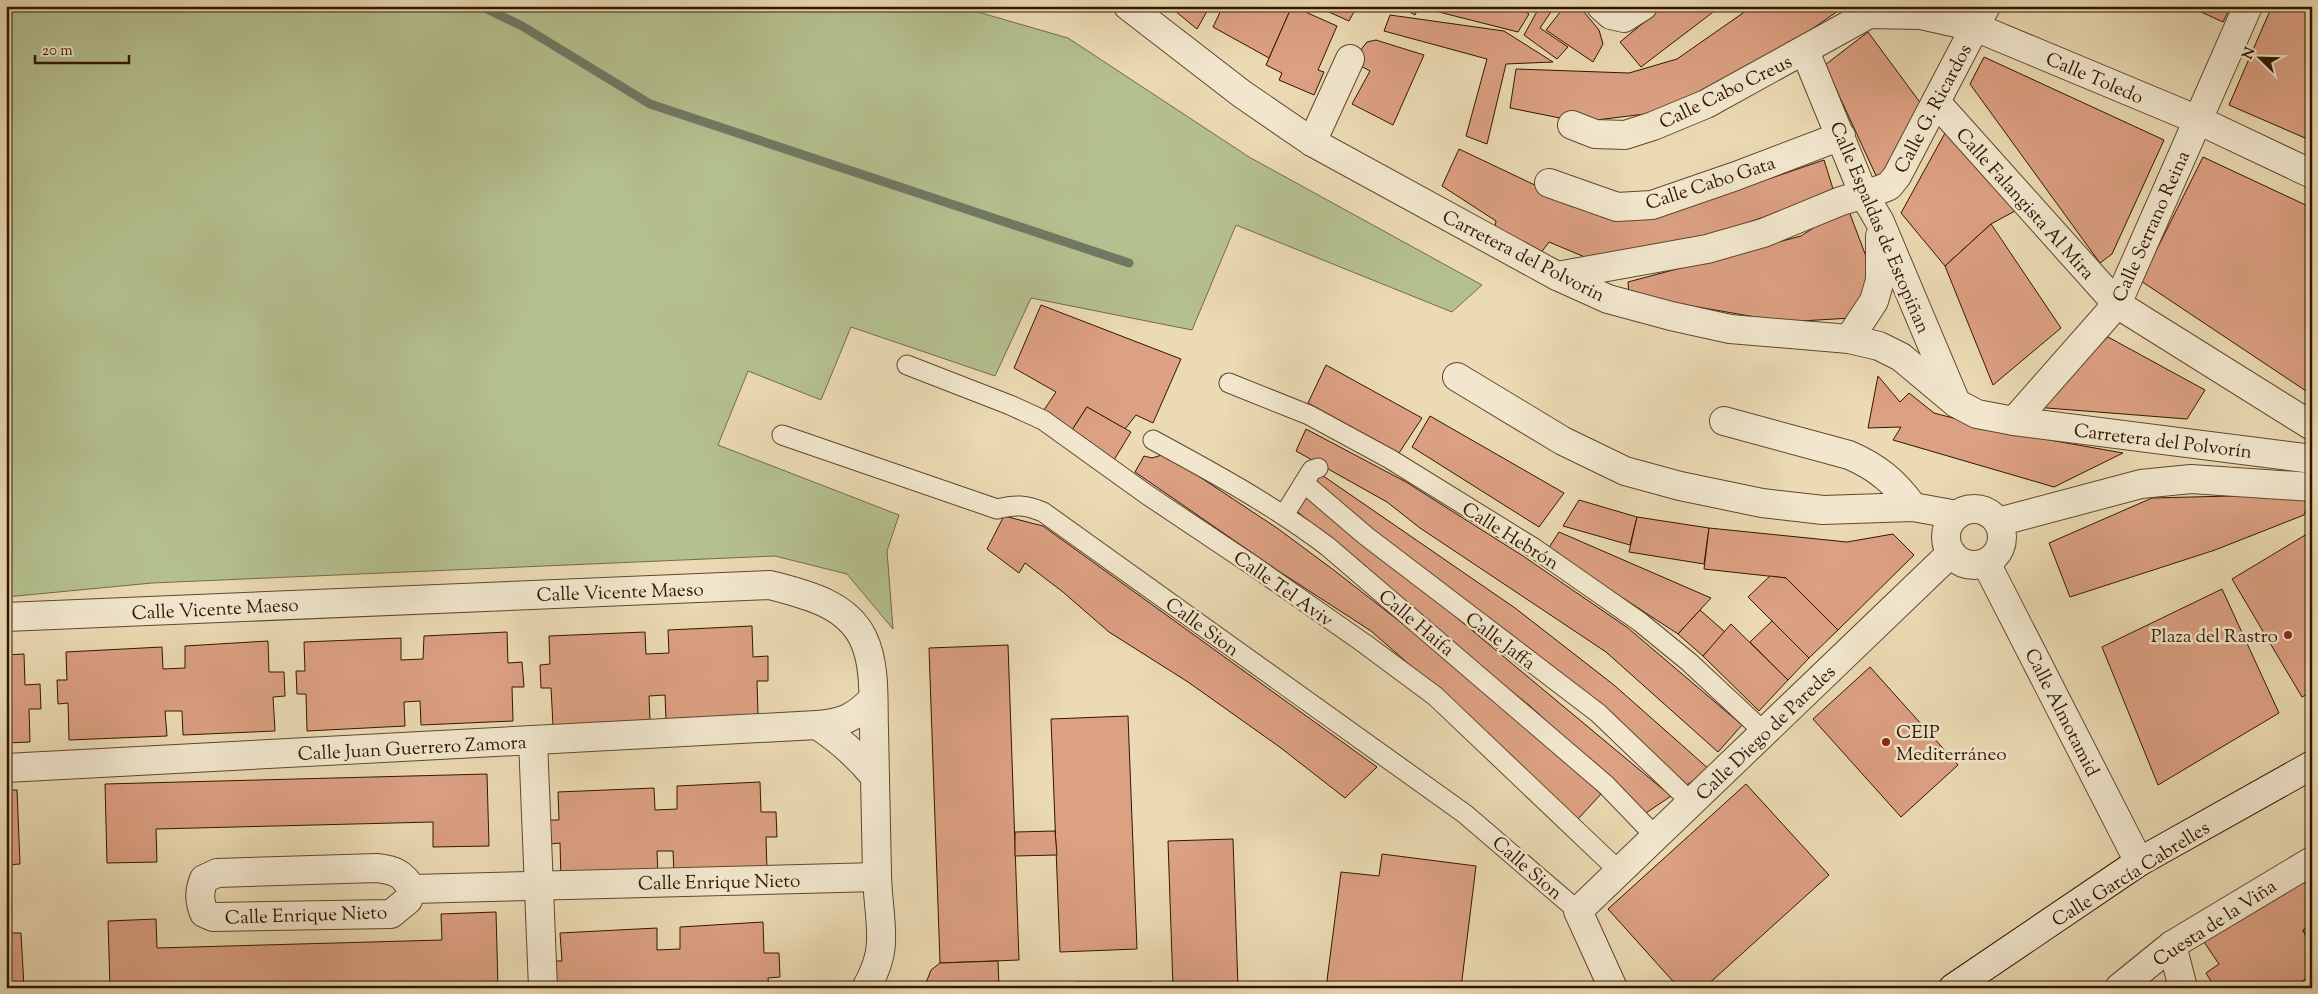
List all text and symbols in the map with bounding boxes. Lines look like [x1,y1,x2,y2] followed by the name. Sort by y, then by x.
[35,32,129,64] scale bar
[2236,32,2286,82] north arrow
[1889,40,1980,179] street label: Calle G. Ricardos
[42,41,73,62] text: 20 m
[2238,45,2261,63] text: N
[2041,47,2147,112] street label: Calle Toledo
[1655,49,1797,137] street label: Calle Cabo Creus
[1822,118,1936,338] street label: Calle Espaldas de Estopiñan
[1949,123,2100,287] street label: Calle Falangista Al Mira
[2107,147,2198,307] street label: Calle Serrano Reina
[1642,151,1779,218] street label: Calle Cabo Gata
[1437,204,1609,310] street label: Carretera del Polvorin
[2072,418,2253,467] street label: Carretera del Polvorín
[1456,497,1563,578] street label: Calle Hebrón
[1227,546,1338,635] street label: Calle Tel Aviv
[536,577,704,610] street label: Calle Vicente Maeso
[1372,584,1459,664] street label: Calle Haifa
[1159,592,1244,664] street label: Calle Sion
[131,593,299,628] street label: Calle Vicente Maeso
[1459,607,1540,677] street label: Calle Jaffa
[2151,624,2278,651] place label: Plaza del Rastro
[2282,629,2294,641] marker: Plaza del Rastro
[2017,644,2105,782] street label: Calle Almotamid
[1691,660,1843,808] street label: Calle Diego de Paredes
[1896,720,2007,769] place label: CEIP Mediterráneo
[297,730,527,769] street label: Calle Juan Guerrero Zamora
[1880,736,1892,748] marker: CEIP Mediterráneo
[2047,816,2216,935] street label: Calle García Cabrelles
[1485,831,1567,907] street label: Calle Sion
[638,869,800,898] street label: Calle Enrique Nieto
[2148,874,2283,974] street label: Cuesta de la Viña
[224,900,388,933] street label: Calle Enrique Nieto

